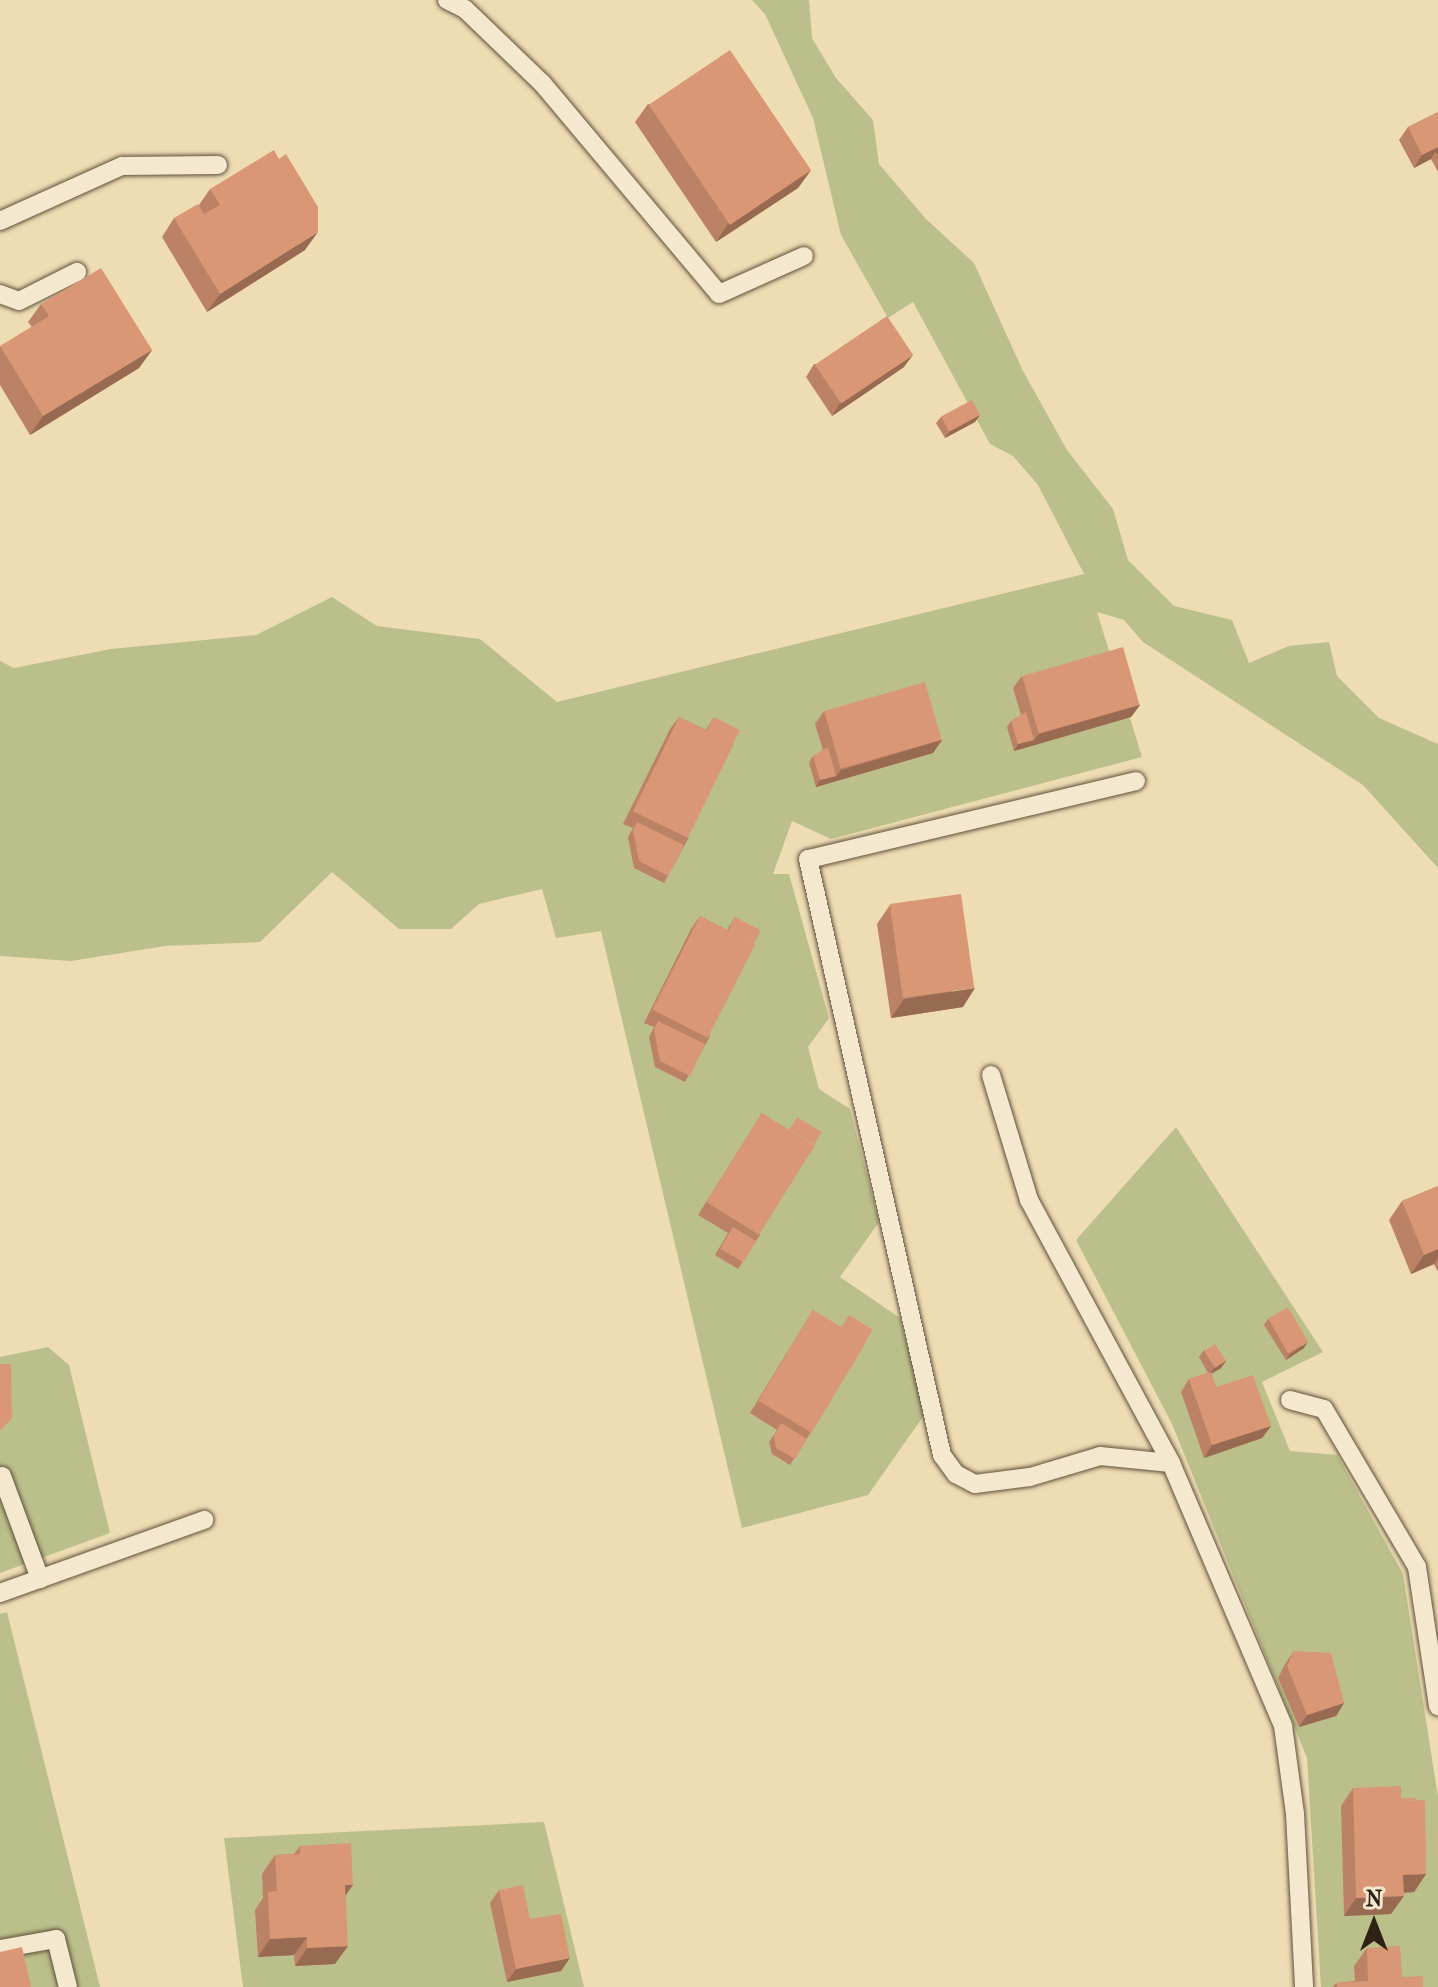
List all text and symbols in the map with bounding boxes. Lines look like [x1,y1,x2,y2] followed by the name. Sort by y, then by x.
[1334,1883,1414,1963] north arrow
[1366,1886,1382,1912] text: N

